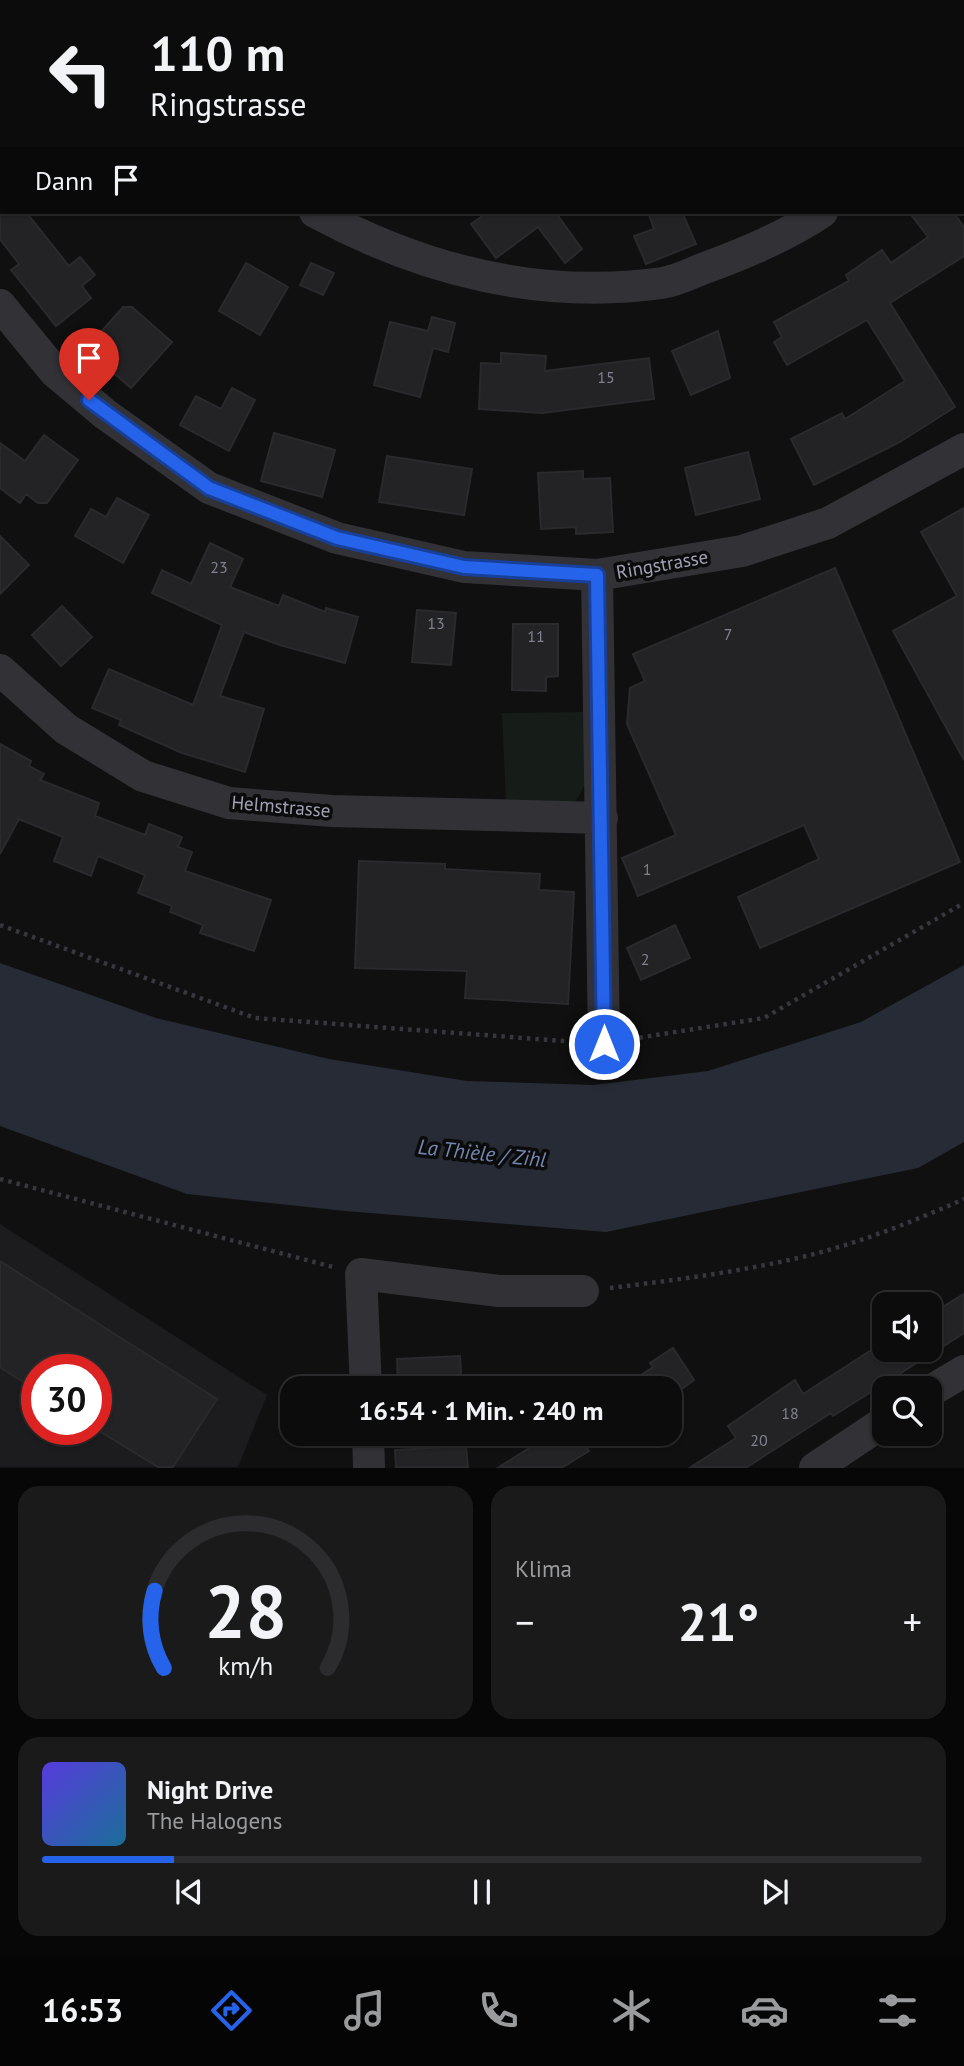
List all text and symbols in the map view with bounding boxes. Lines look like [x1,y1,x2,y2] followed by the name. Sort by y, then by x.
[150,21,285,85] text: 110 m
[35,28,126,119] icon: left
[150,83,307,125] text: Ringstrasse
[107,161,145,199] icon: arrive
[35,164,93,197] text: Dann
[59,328,119,400] pin
[70,339,108,377] icon: arrive
[597,367,615,387] house number: 15
[614,544,710,584] street label: Ringstrasse
[210,557,228,577] house number: 23
[427,613,445,633] house number: 13
[724,624,732,644] house number: 7
[527,626,545,646] house number: 11
[230,790,332,822] street label: Helmstrasse
[643,859,651,879] house number: 1
[641,949,649,969] house number: 2
[567,1007,641,1081] position arrow
[417,1133,548,1173] water label: La Thièle / Zihl
[872,1292,942,1446] map controls
[872,1292,942,1362] button: sound
[21,1354,112,1445] speed limit sign: 30
[872,1376,942,1446] button: search
[358,1394,604,1427] text: 16:54 · 1 Min. · 240 m
[781,1403,799,1423] house number: 18
[750,1430,768,1450] house number: 20
[515,1554,572,1583] text: Klima
[204,1565,287,1659] text: 28
[678,1588,759,1655] text: 21°
[515,1597,534,1646] text: −
[903,1597,922,1646] text: +
[218,1650,273,1682] text: km/h
[147,1773,273,1806] text: Night Drive
[147,1806,282,1835] text: The Halogens
[170,1873,208,1911] icon: previous
[463,1873,501,1911] icon: pause
[756,1873,794,1911] icon: next
[207,1986,256,2035] icon: directions
[340,1986,389,2035] icon: music
[474,1986,523,2035] icon: phone
[607,1986,656,2035] icon: climate
[740,1986,789,2035] icon: car
[873,1986,922,2035] icon: filters
[42,1989,123,2031] text: 16:53

